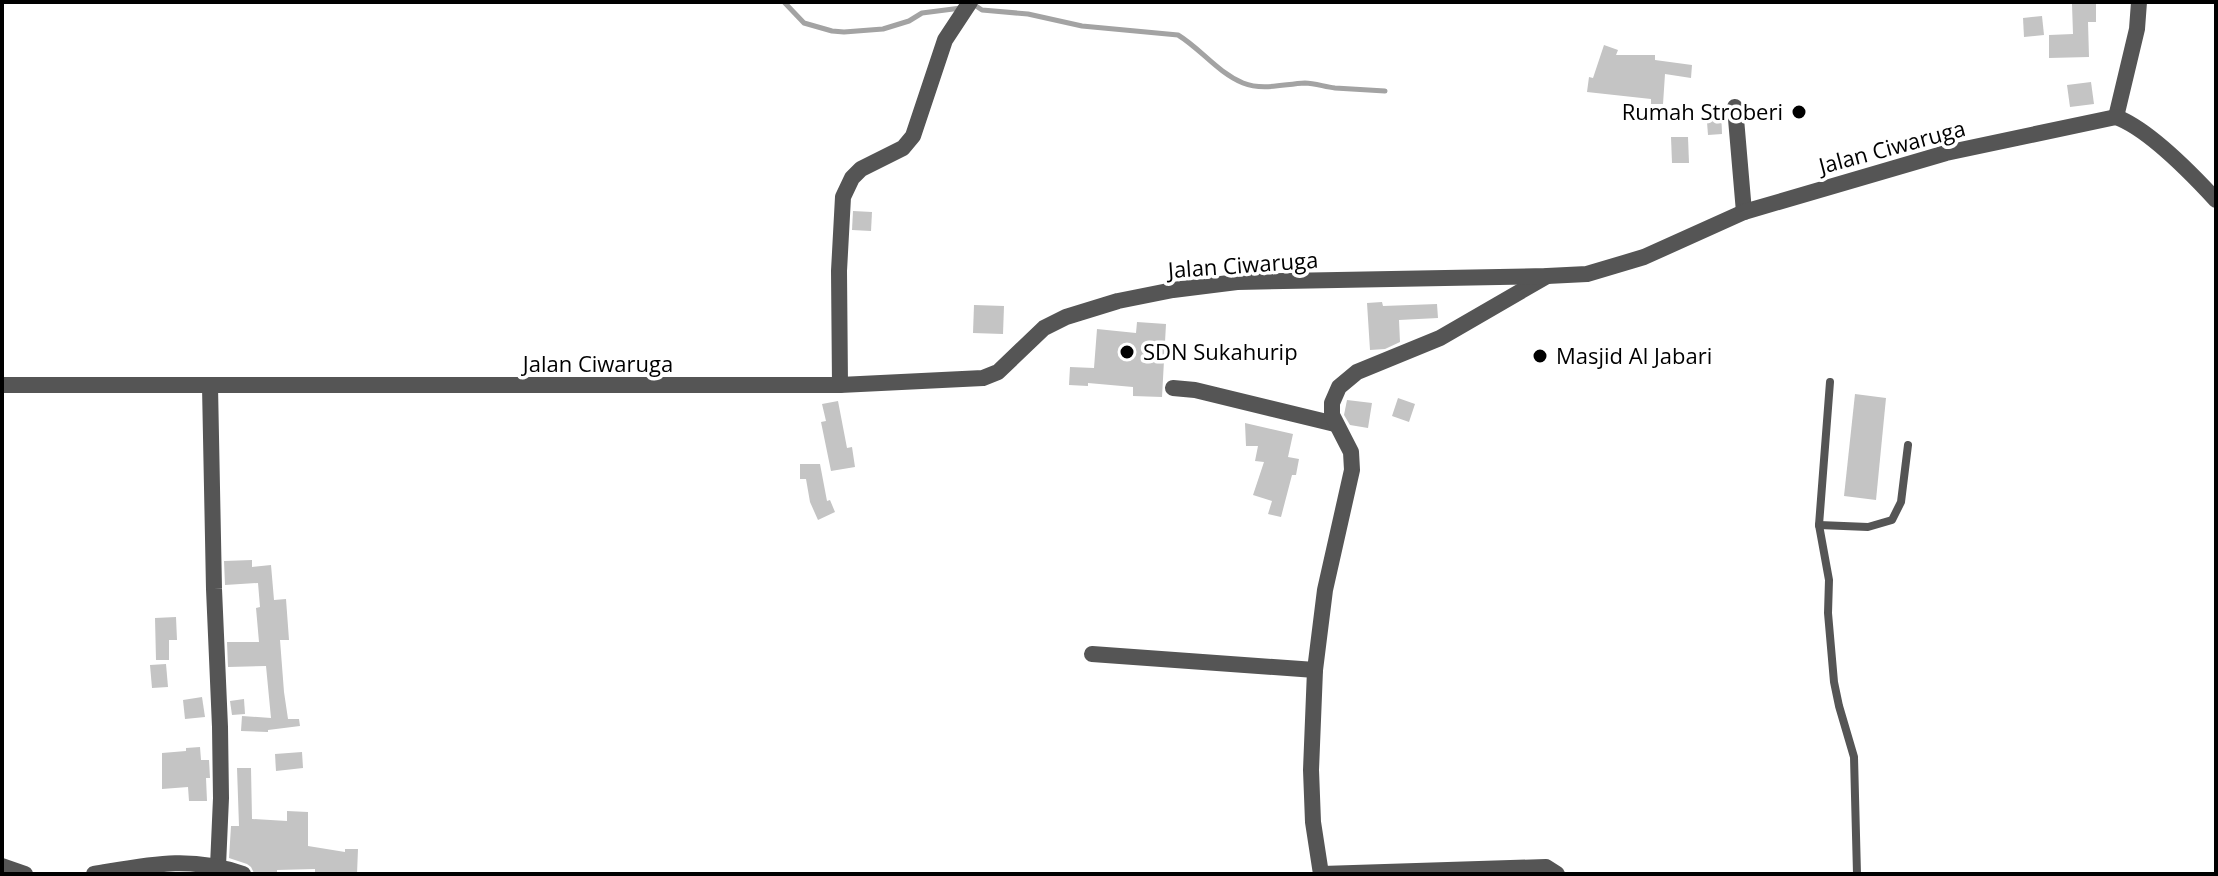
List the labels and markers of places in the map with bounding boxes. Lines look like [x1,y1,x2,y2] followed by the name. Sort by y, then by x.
[1622,96,1783,126] place label: Rumah Stroberi
[1790,103,1808,121] marker: Rumah Stroberi
[1143,336,1298,366] place label: SDN Sukahurip
[1556,340,1712,370] place label: Masjid Al Jabari
[1118,343,1136,361] marker: SDN Sukahurip
[1531,347,1549,365] marker: Masjid Al Jabari

